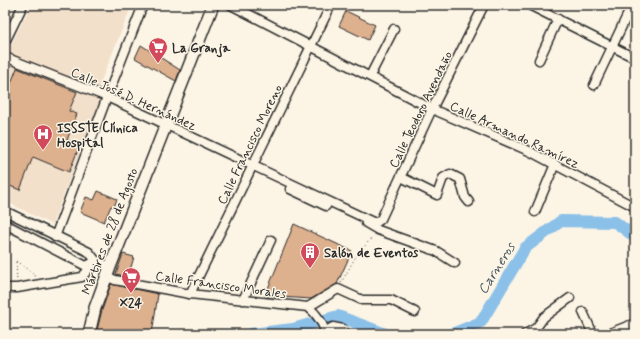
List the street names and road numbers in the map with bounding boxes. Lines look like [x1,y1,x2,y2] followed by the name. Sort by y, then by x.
[386,48,457,171] street label: Calle Teodoro Avendaño
[68,64,199,135] street label: Calle José D. Hernández
[214,82,287,207] street label: Calle Francisco Moreno
[447,98,582,173] street label: Calle Armando Ramírez
[78,165,143,297] street label: Mártires de 28 de Agosto
[154,268,288,303] street label: Calle Francisco Morales

